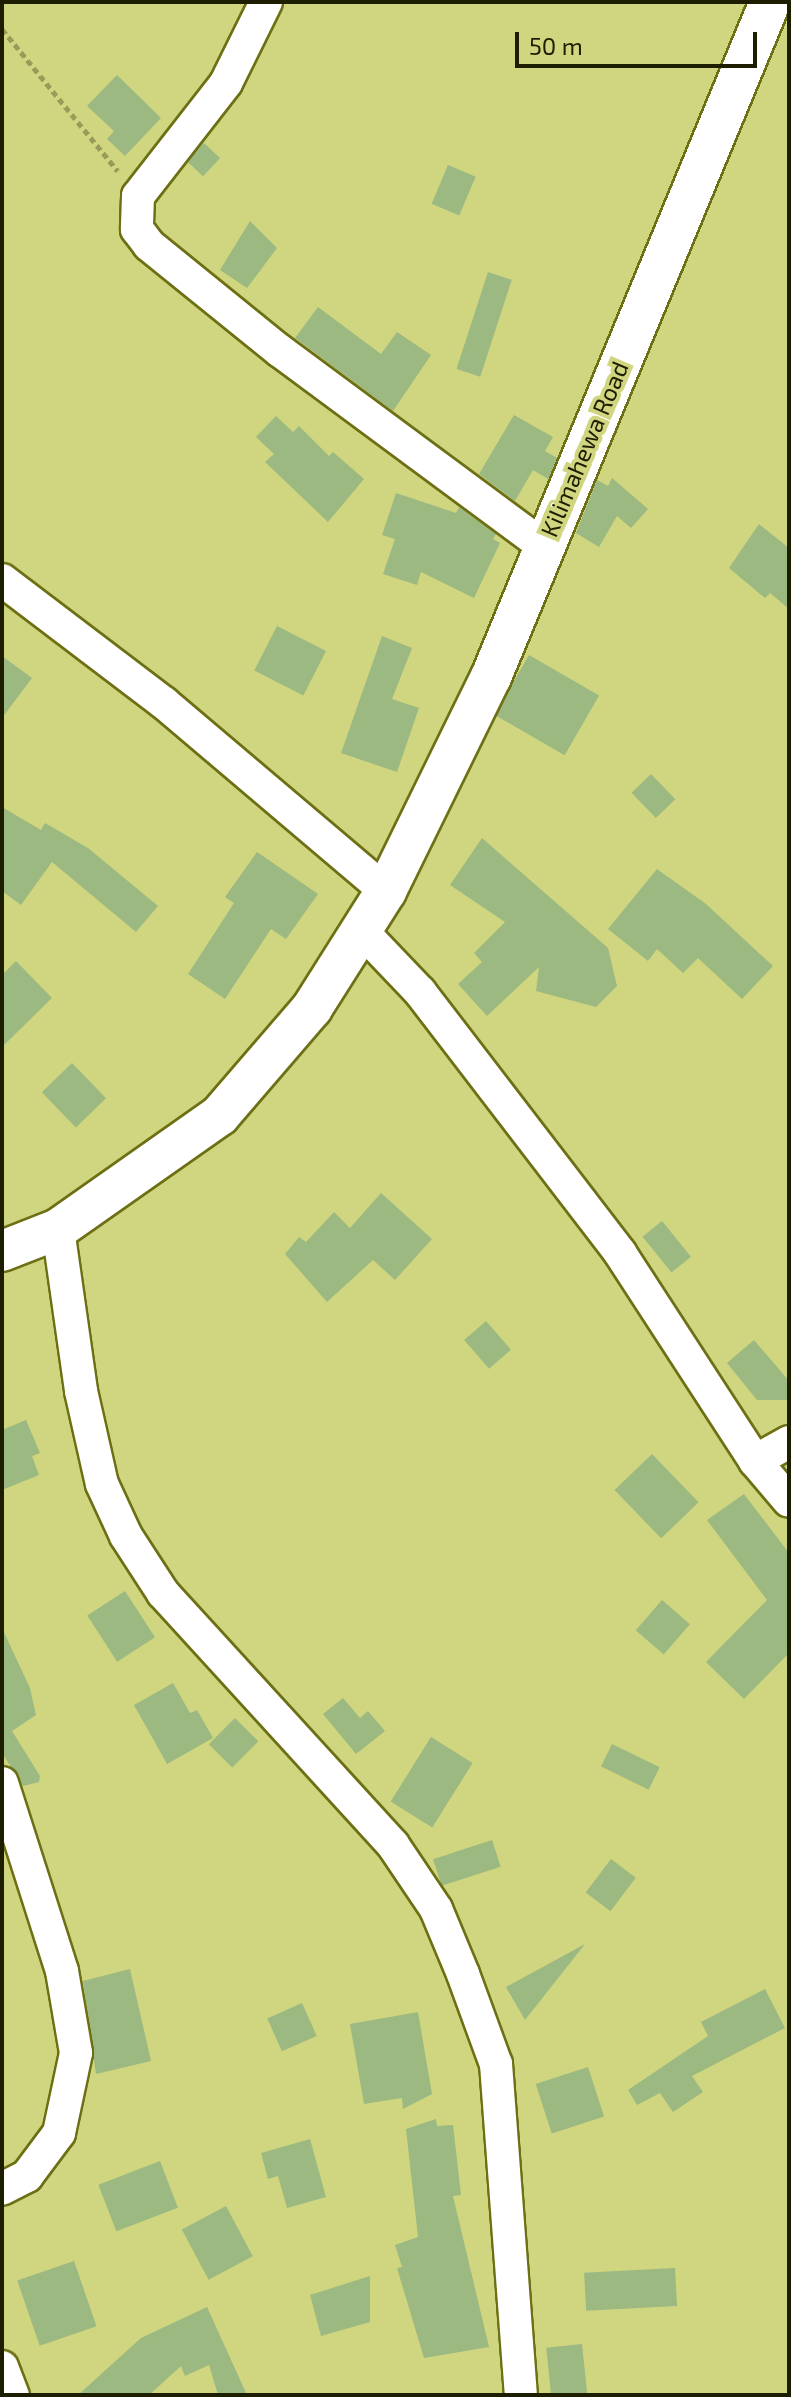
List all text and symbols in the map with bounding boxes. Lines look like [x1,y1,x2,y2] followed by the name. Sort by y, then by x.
[519,16,761,66] scale bar
[529,31,583,60] text: 50 m
[534,357,634,541] street label: Kilimahewa Road

